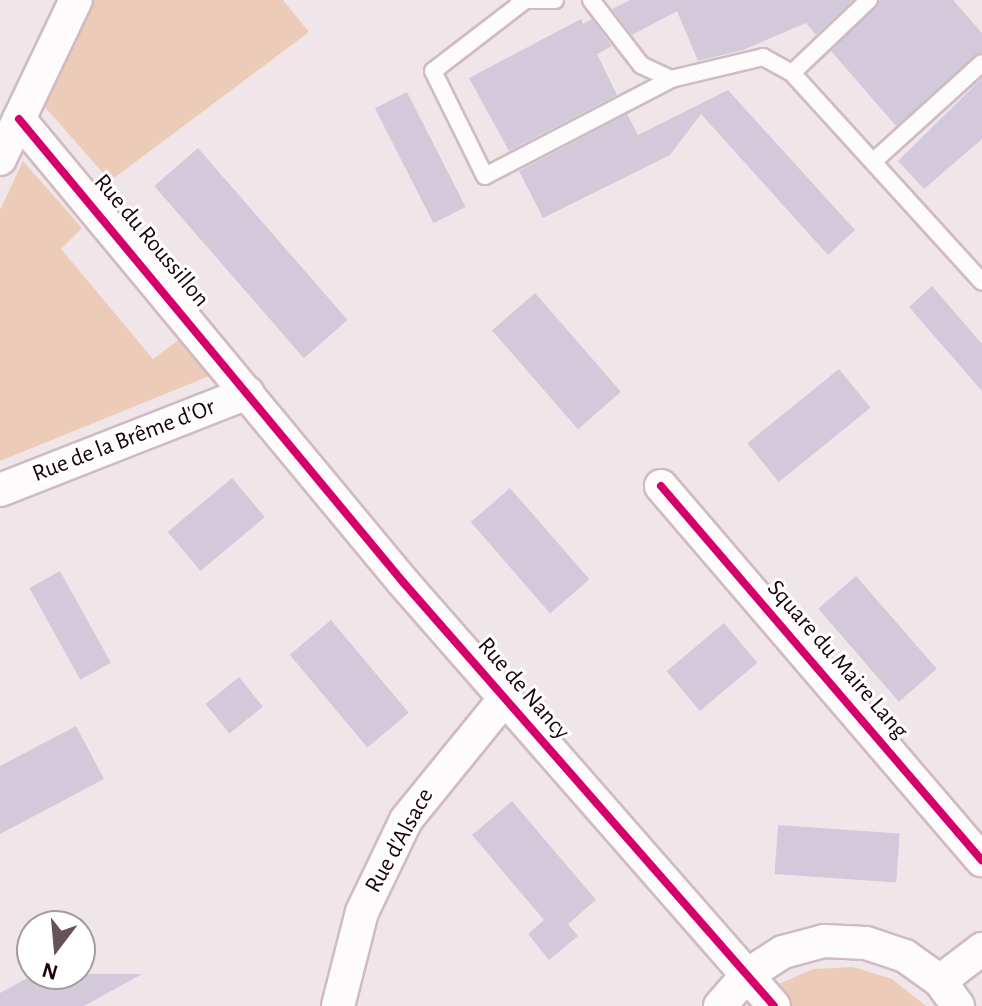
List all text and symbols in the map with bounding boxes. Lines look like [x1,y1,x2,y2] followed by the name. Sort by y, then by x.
[87,169,215,313] street label: Rue du Roussillon
[29,393,219,489] street label: Rue de la Brême d'Or
[760,575,914,745] street label: Square du Maire Lang
[471,632,575,746] street label: Rue de Nancy
[360,784,440,898] street label: Rue d'Alsace
[16,910,96,990] north arrow
[40,958,60,984] text: N

